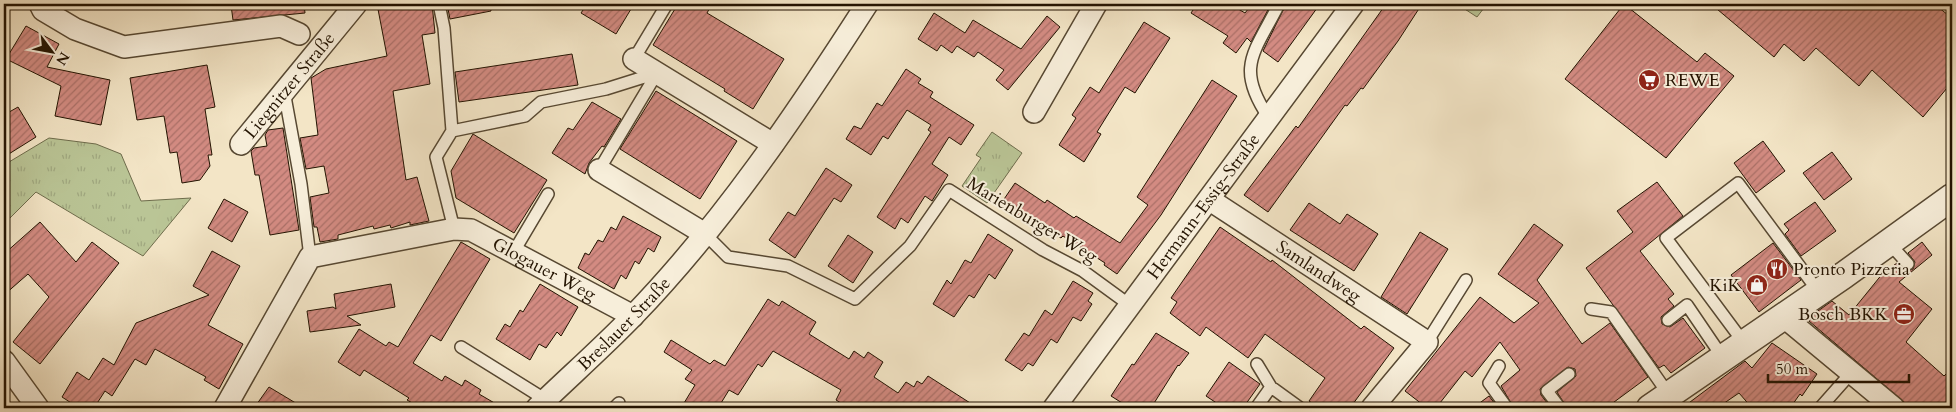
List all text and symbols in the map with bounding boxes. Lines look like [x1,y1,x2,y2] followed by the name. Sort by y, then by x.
[238,27,340,144] street label: Liegnitzer Straße
[28,28,78,78] north arrow
[51,48,74,69] text: N
[1637,68,1661,92] supermarket icon: REWE
[1665,68,1720,93] place label: REWE
[1141,128,1266,284] street label: Hermann-Essig-Straße
[962,171,1103,269] street label: Marienburger Weg
[488,231,601,307] street label: Glogauer Weg
[1271,234,1367,309] street label: Samlandweg
[1765,257,1789,281] restaurant icon: Pronto Pizzeria
[1793,257,1910,282] place label: Pronto Pizzeria
[572,271,676,376] street label: Breslauer Straße
[1709,273,1742,298] place label: KiK
[1745,273,1769,297] shop icon: KiK
[1798,302,1889,327] place label: Bosch BKK
[1892,302,1916,326] office icon: Bosch BKK
[1768,352,1910,384] scale bar
[1776,359,1808,379] text: 50 m

